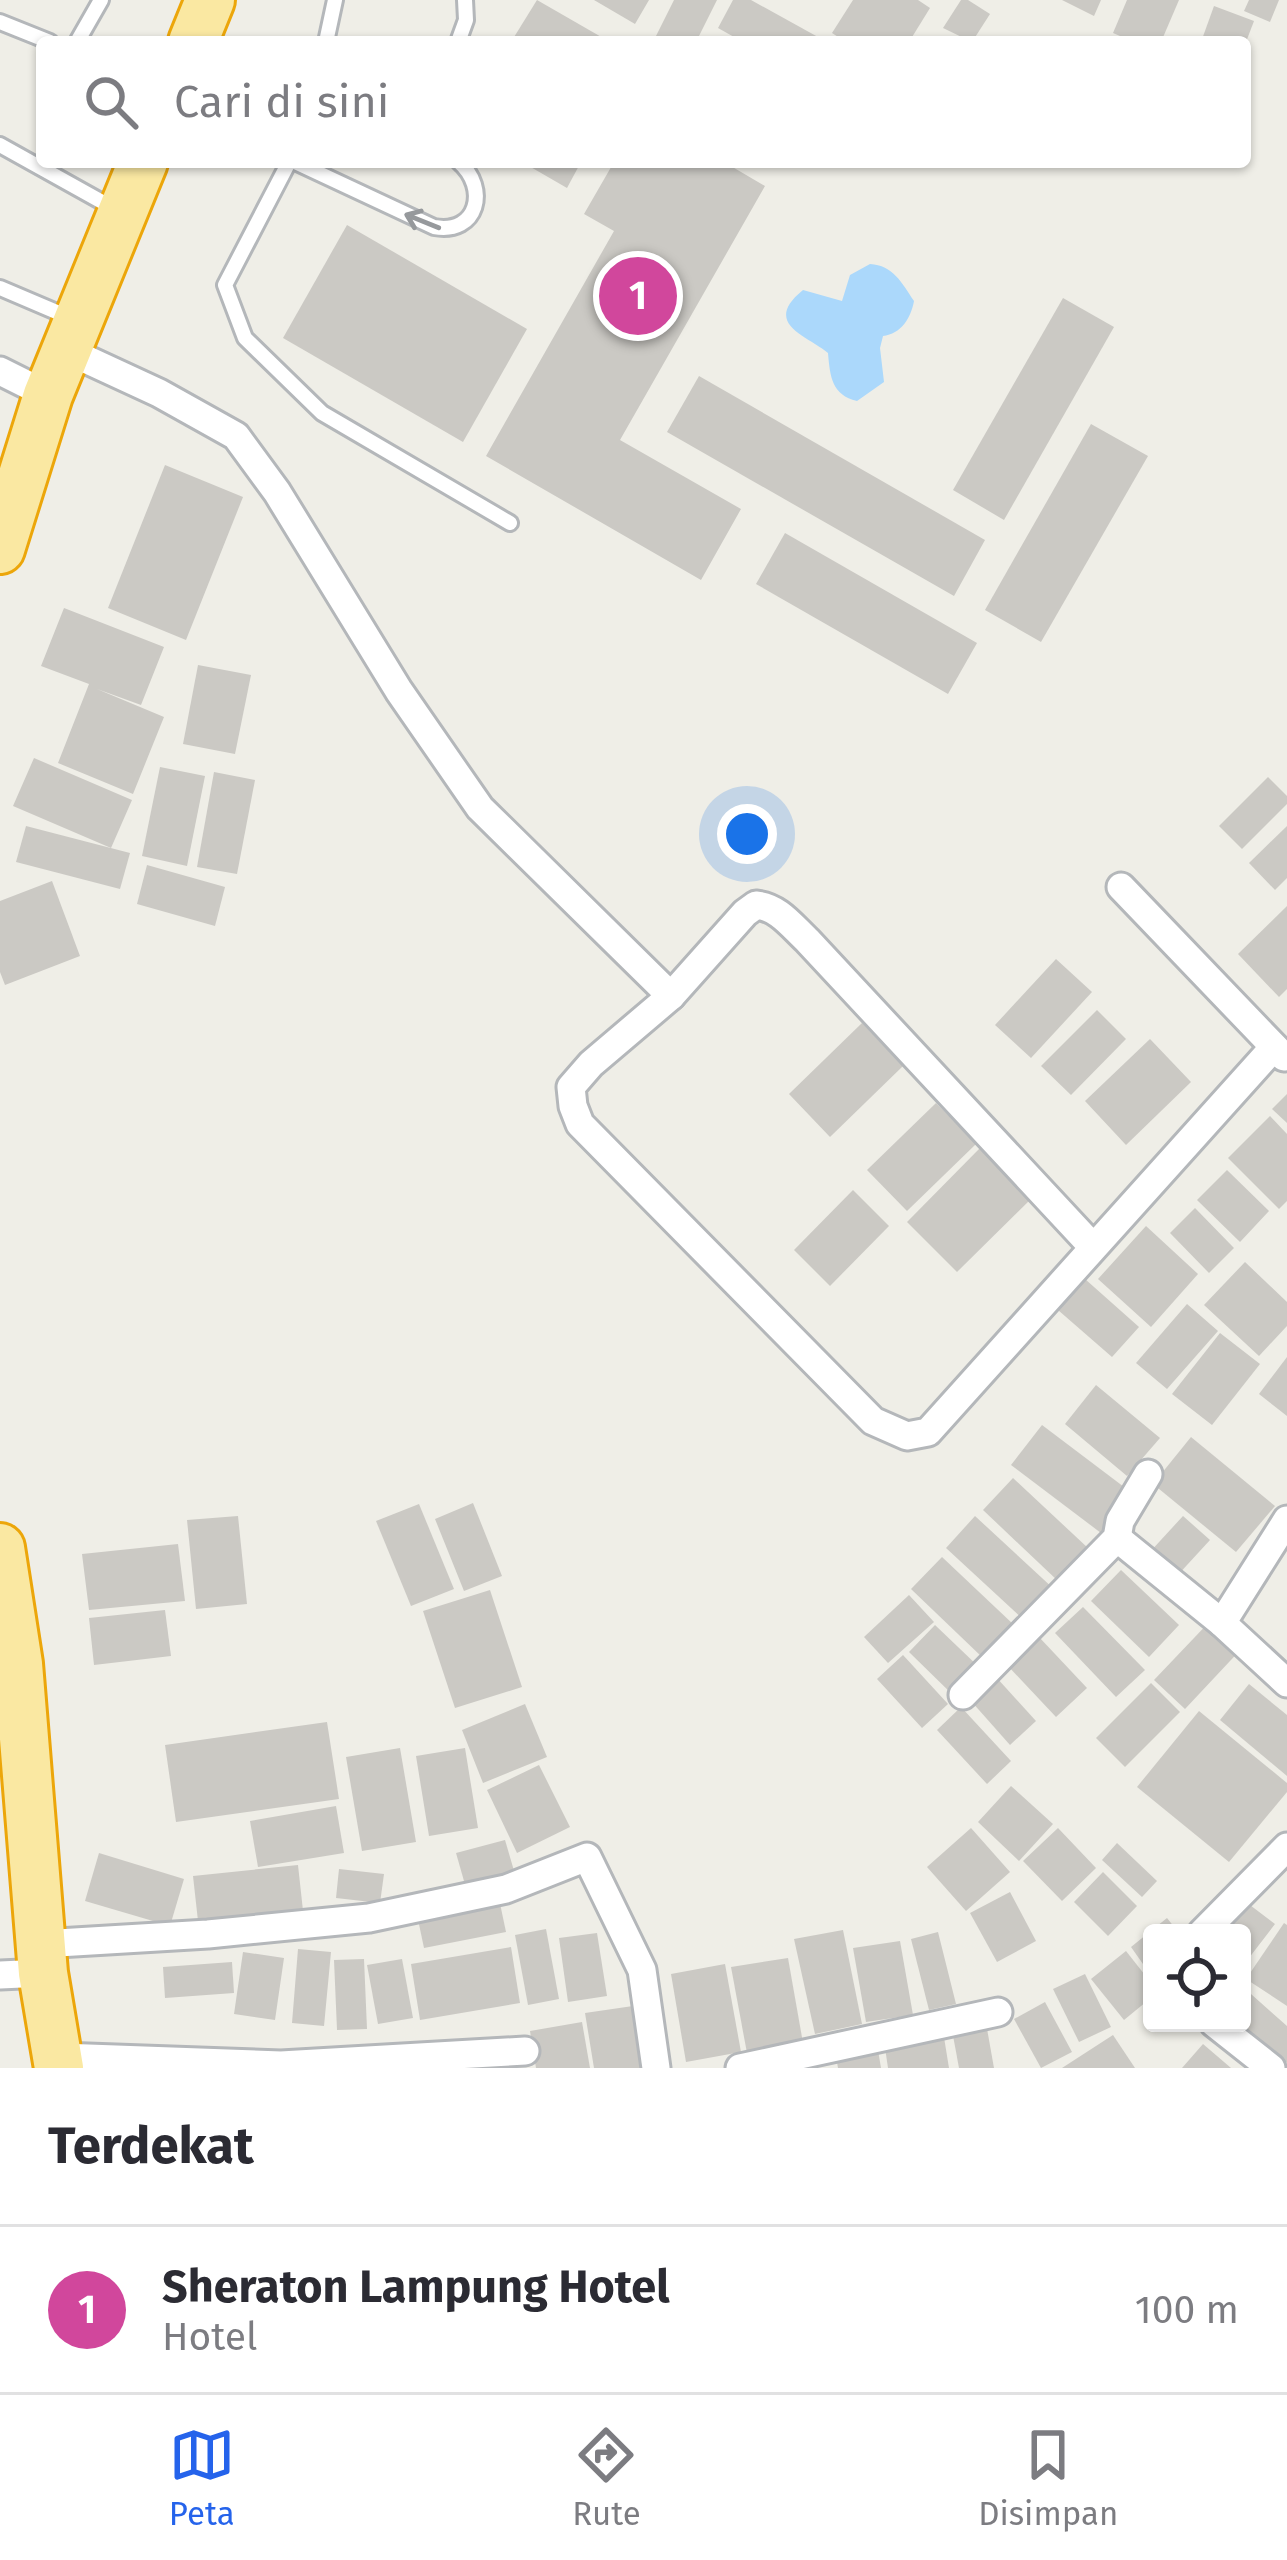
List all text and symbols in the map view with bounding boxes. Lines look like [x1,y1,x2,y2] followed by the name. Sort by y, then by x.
[36,36,1251,168] search box
[78,69,144,135] icon: search
[174,75,390,129] text: Cari di sini
[405,209,442,230] one-way arrow
[599,251,677,341] pin: 1
[717,804,777,864] your location
[1143,1924,1251,2032] map controls
[1143,1924,1251,2032] button: locate
[48,2115,254,2177] text: Terdekat
[162,2260,670,2314] text: Sheraton Lampung Hotel
[78,2287,96,2333] text: 1
[1135,2287,1239,2333] text: 100 m
[162,2314,257,2360] text: Hotel
[169,2422,235,2534] tab: Peta
[572,2422,641,2534] tab: Rute
[978,2422,1118,2534] tab: Disimpan

